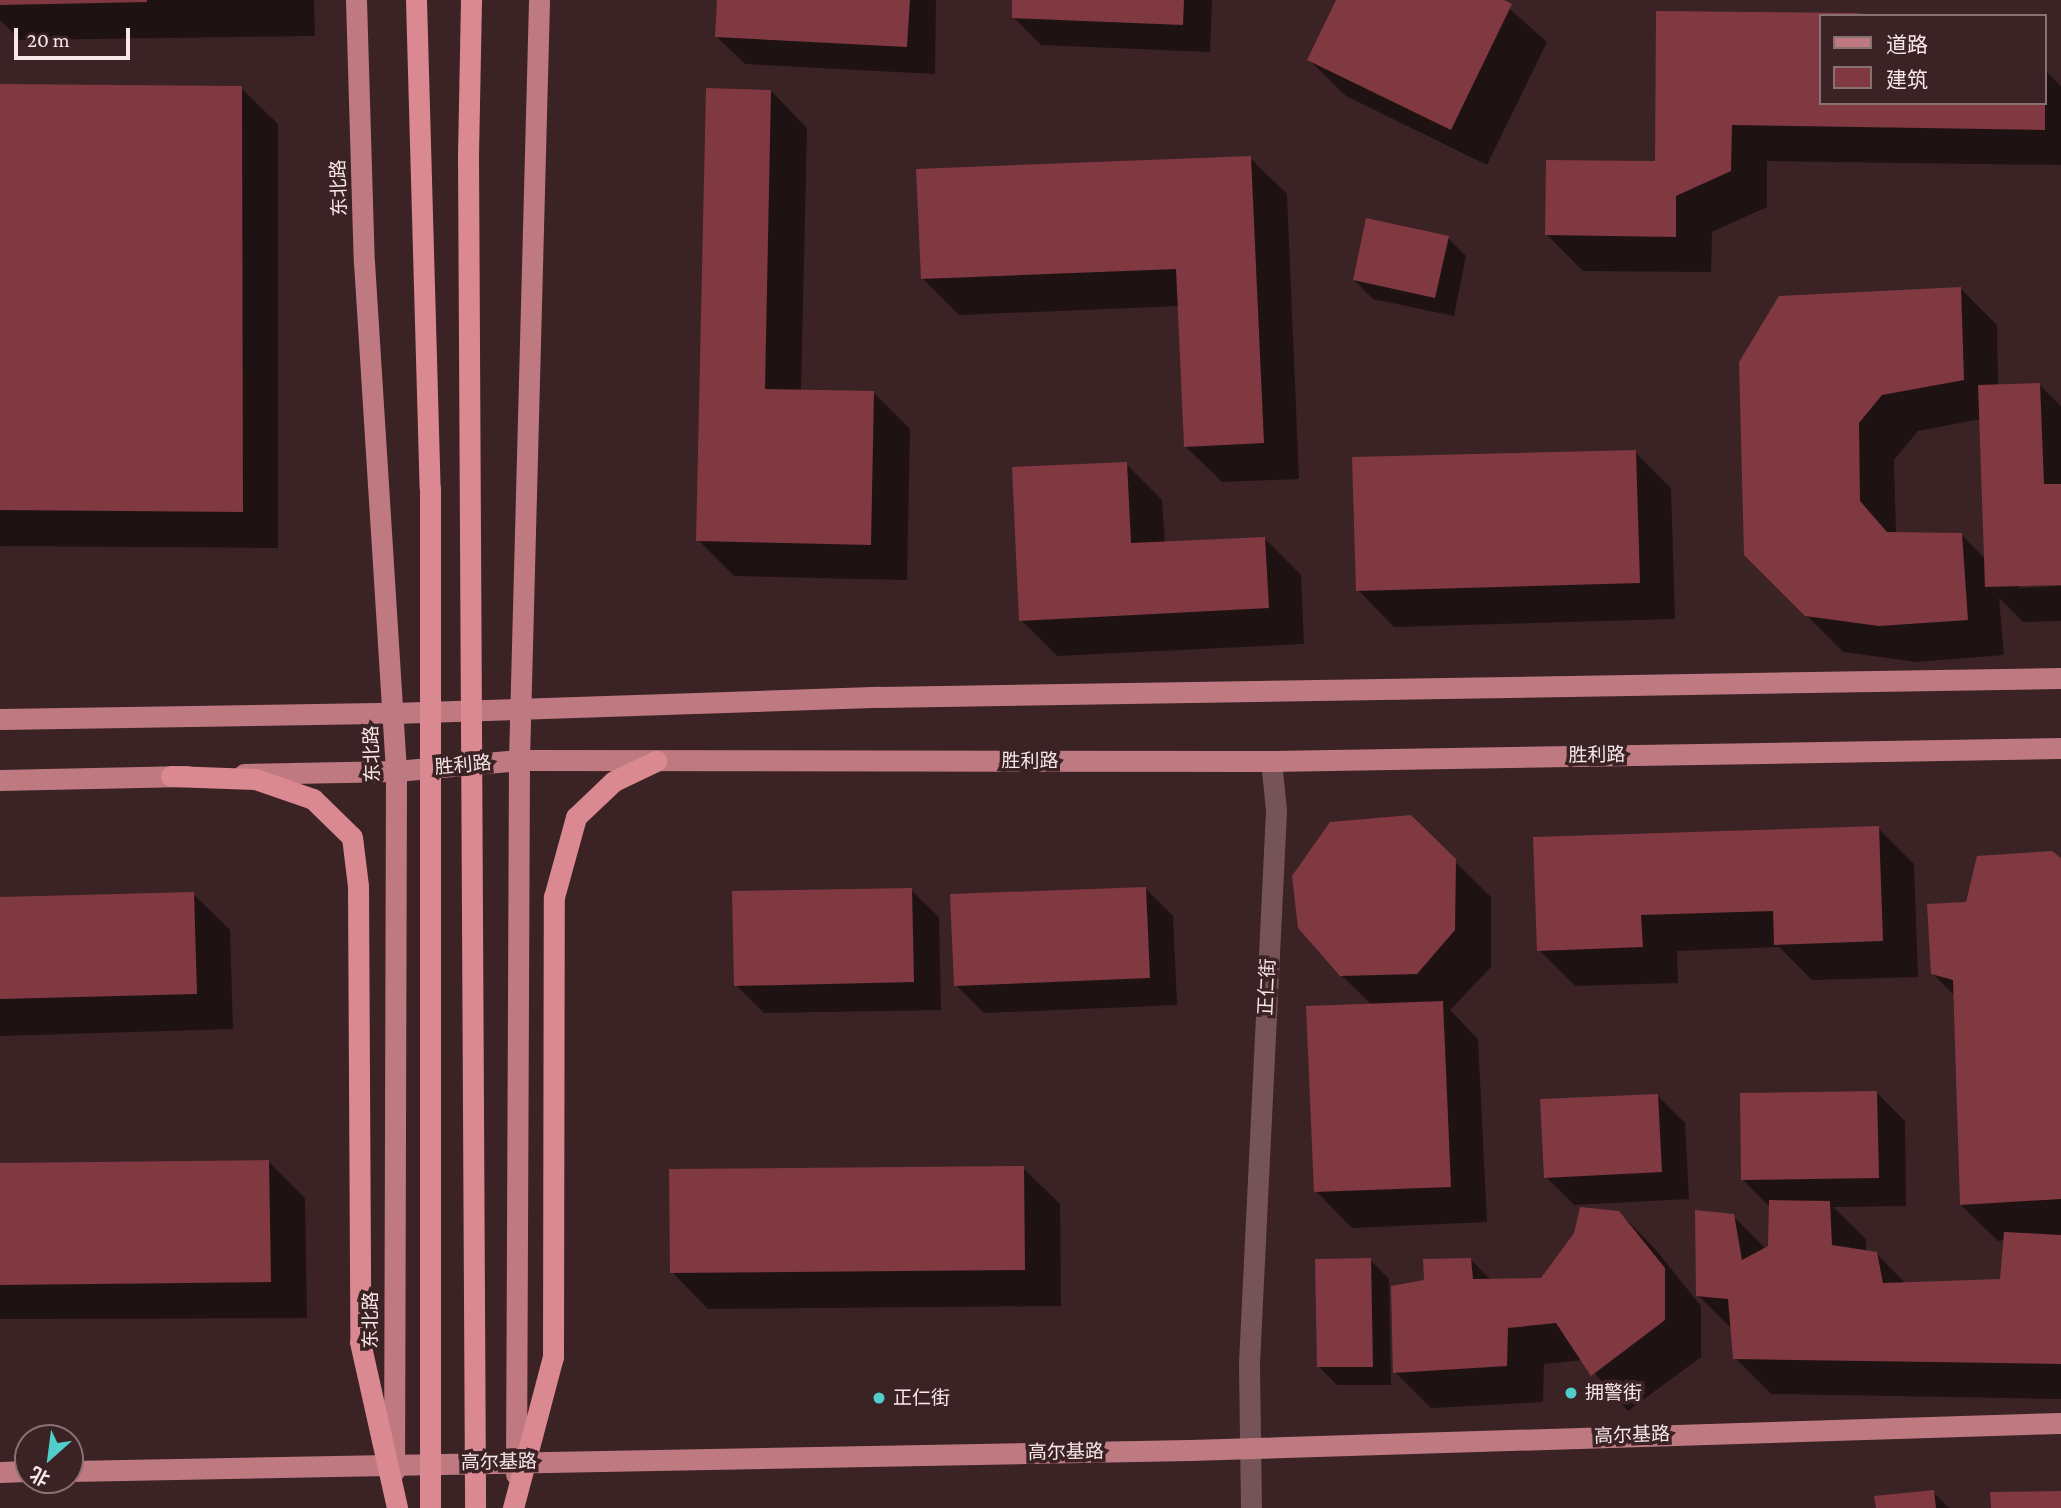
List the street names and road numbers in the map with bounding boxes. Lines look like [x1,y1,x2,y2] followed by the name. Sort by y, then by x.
[327,159,351,217] street label: 东北路
[360,725,384,783] street label: 东北路
[1568,743,1626,767] street label: 胜利路
[1002,750,1058,772] street label: 胜利路
[434,751,492,779] street label: 胜利路
[1254,958,1280,1016] street label: 正仁街
[360,1292,382,1348] street label: 东北路
[1594,1422,1670,1448] street label: 高尔基路
[1028,1440,1104,1464] street label: 高尔基路
[461,1450,537,1474] street label: 高尔基路

